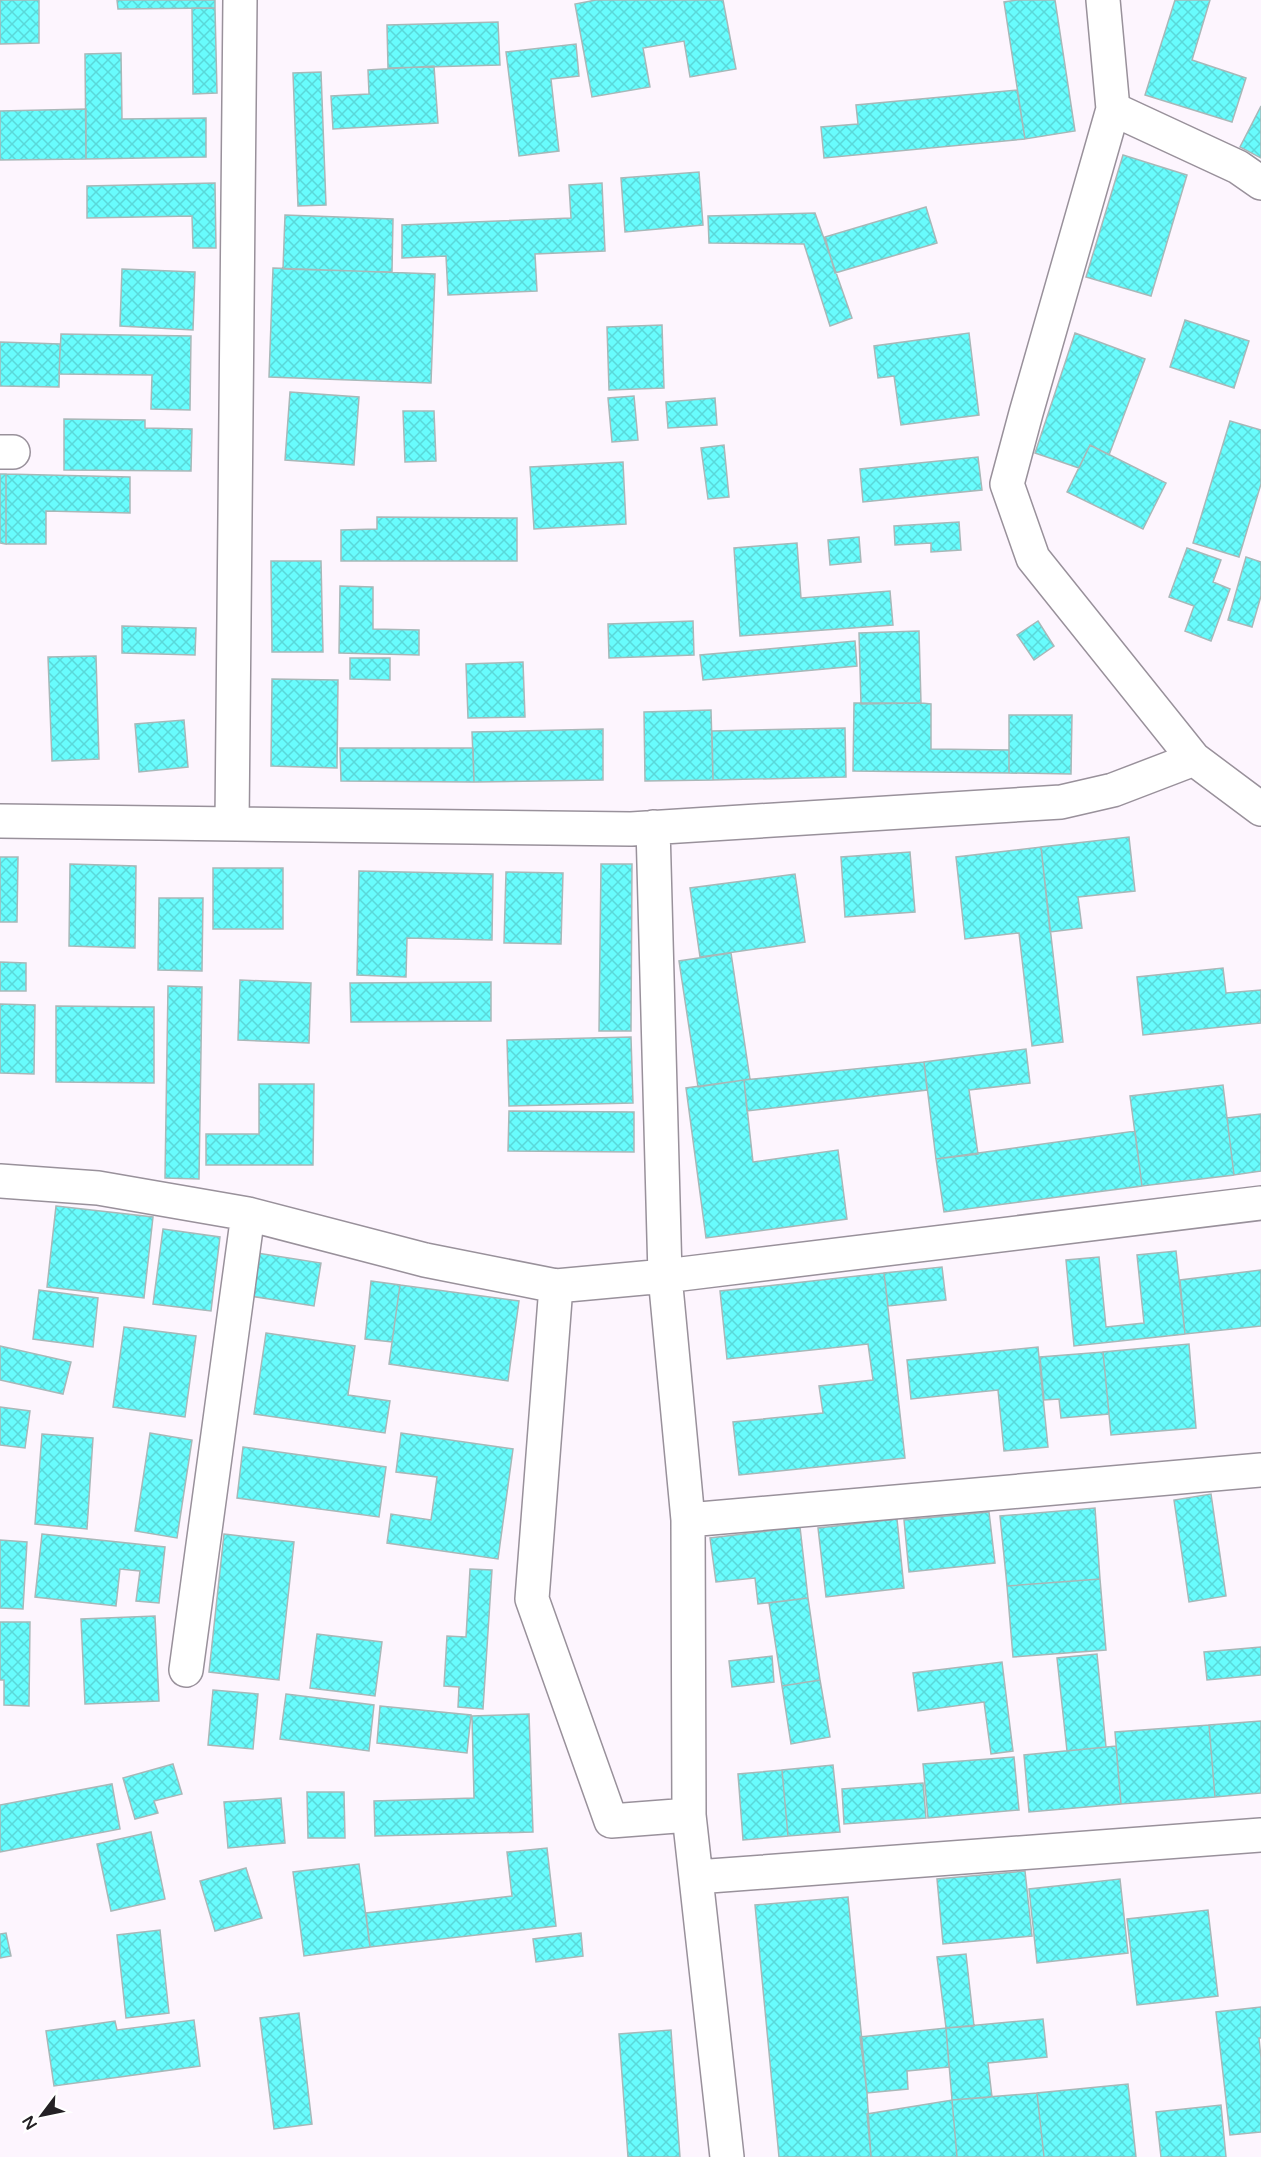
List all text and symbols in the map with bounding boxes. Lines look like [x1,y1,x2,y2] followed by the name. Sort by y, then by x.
[12,2085,72,2145] north arrow
[18,2112,42,2133] text: N

